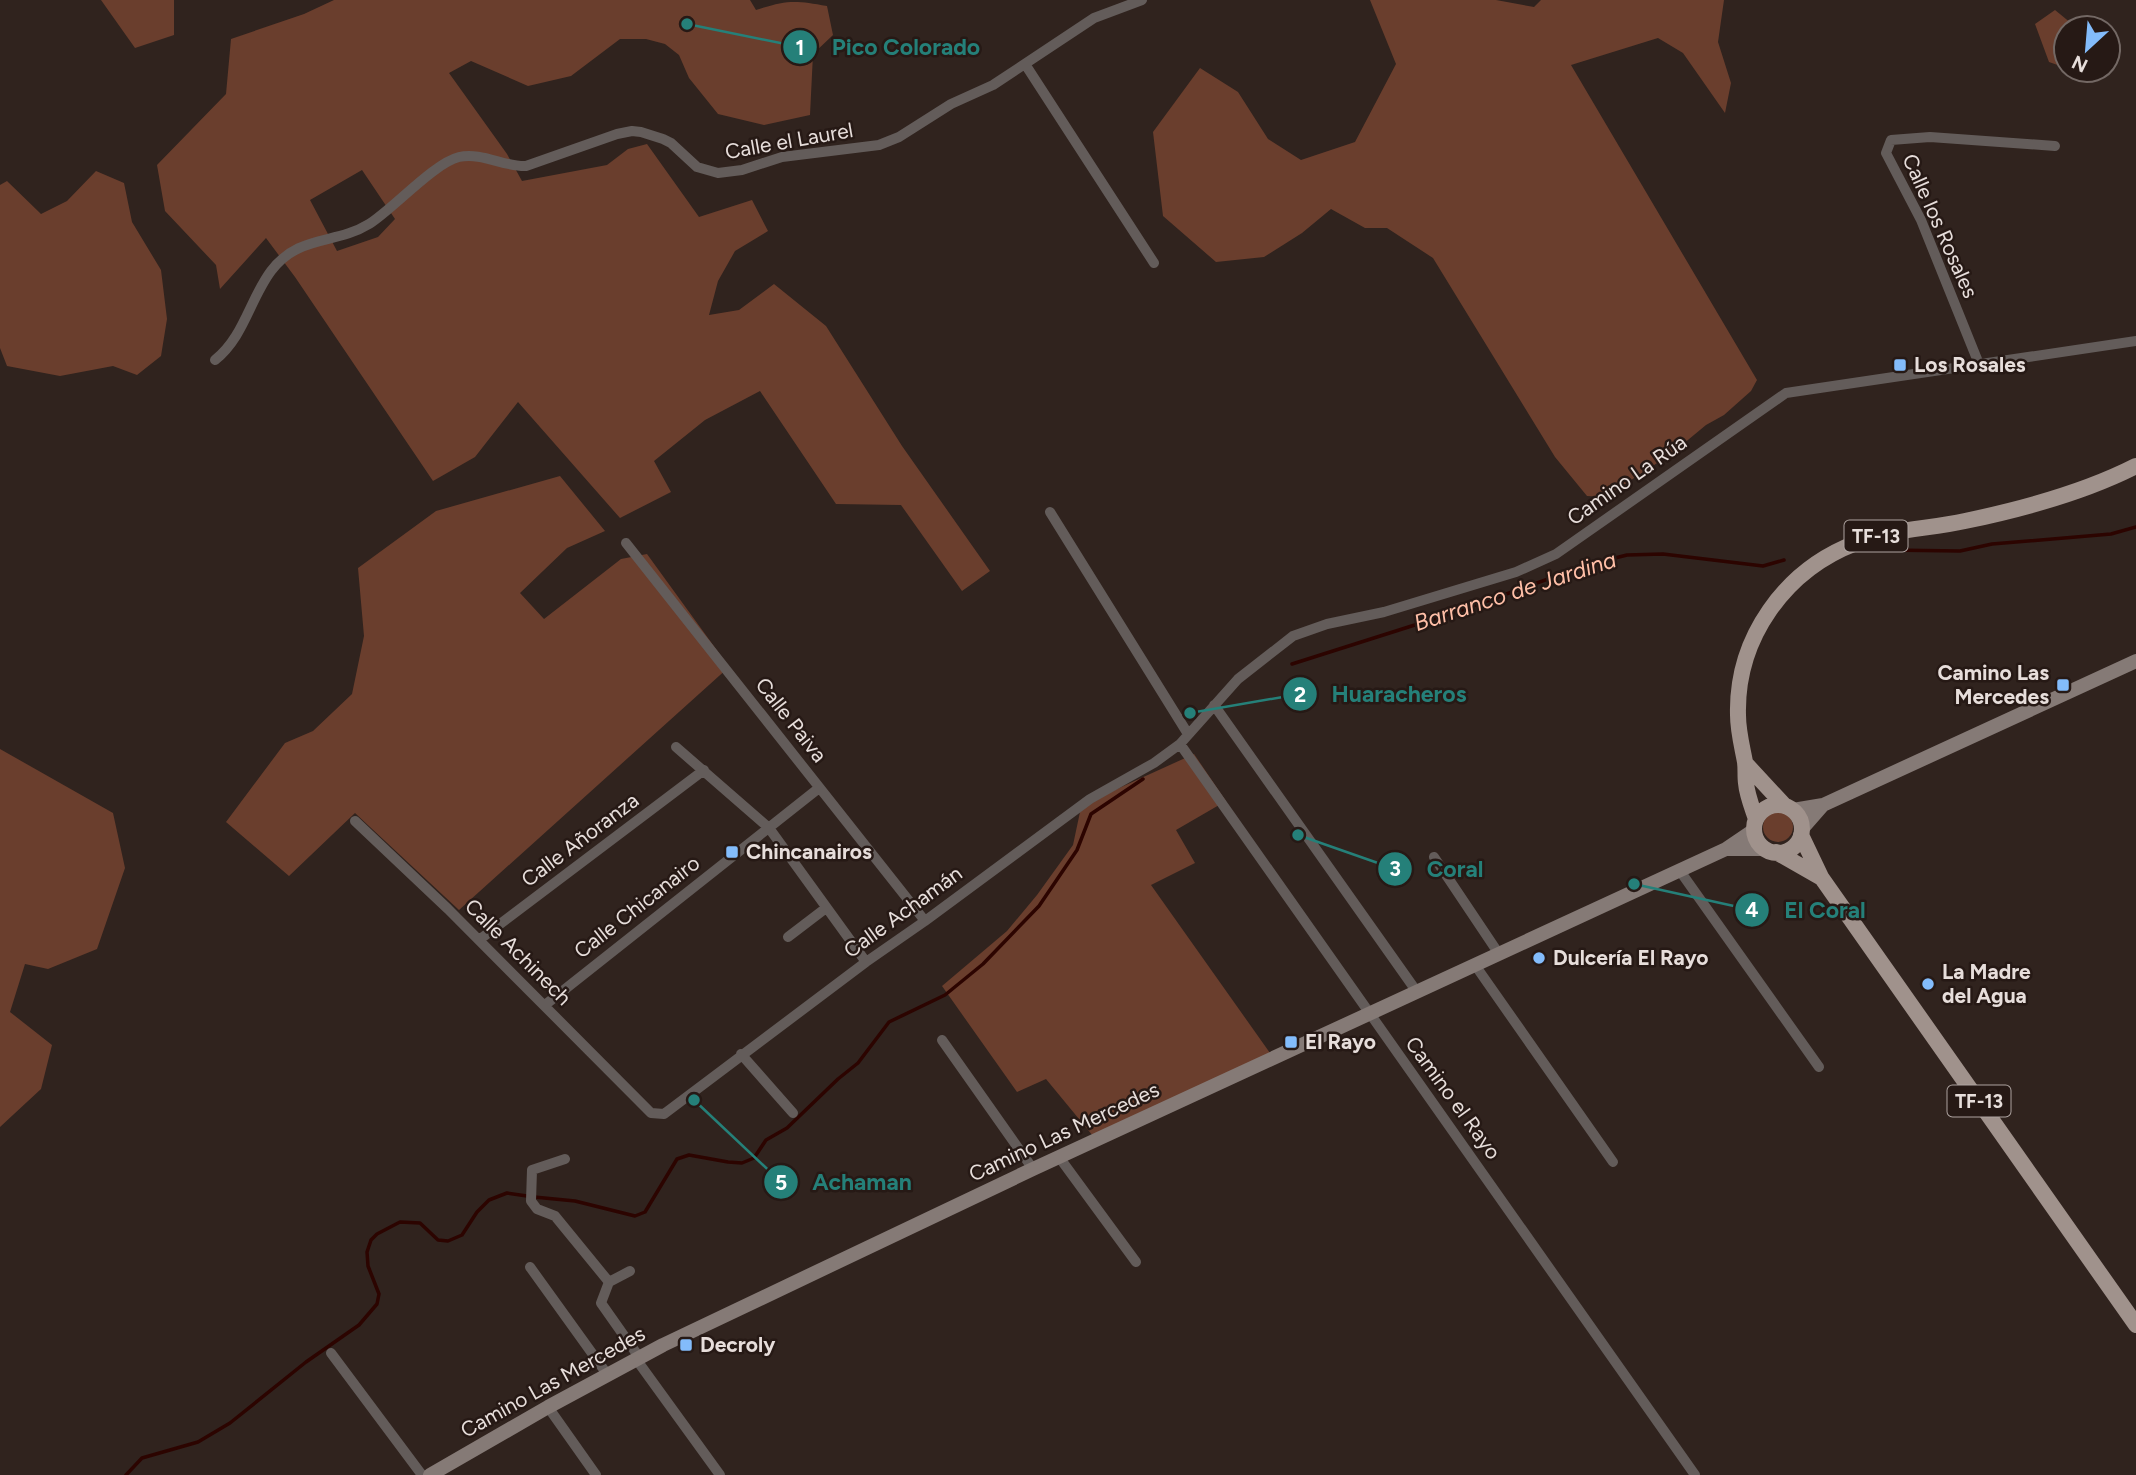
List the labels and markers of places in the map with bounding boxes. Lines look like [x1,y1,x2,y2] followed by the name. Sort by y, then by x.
[783,25,994,69] callout: Pico Colorado
[1914,352,2026,377] place label: Los Rosales
[1892,357,1908,373] marker: Los Rosales
[1937,660,2049,709] place label: Camino Las Mercedes
[1282,672,1480,716] callout: Huaracheros
[2055,677,2071,693] marker: Camino Las Mercedes
[746,839,872,864] place label: Chincanairos
[724,844,740,860] marker: Chincanairos
[1378,847,1497,891] callout: Coral
[1735,888,1879,932] callout: El Coral
[1553,945,1708,970] place label: Dulcería El Rayo
[1531,950,1547,966] marker: Dulcería El Rayo
[1942,959,2031,1008] place label: La Madre del Agua
[1920,976,1936,992] marker: La Madre del Agua
[1305,1029,1376,1054] place label: El Rayo
[1283,1034,1299,1050] marker: El Rayo
[763,1160,926,1204] callout: Achaman
[700,1332,776,1357] place label: Decroly
[678,1337,694,1353] marker: Decroly

